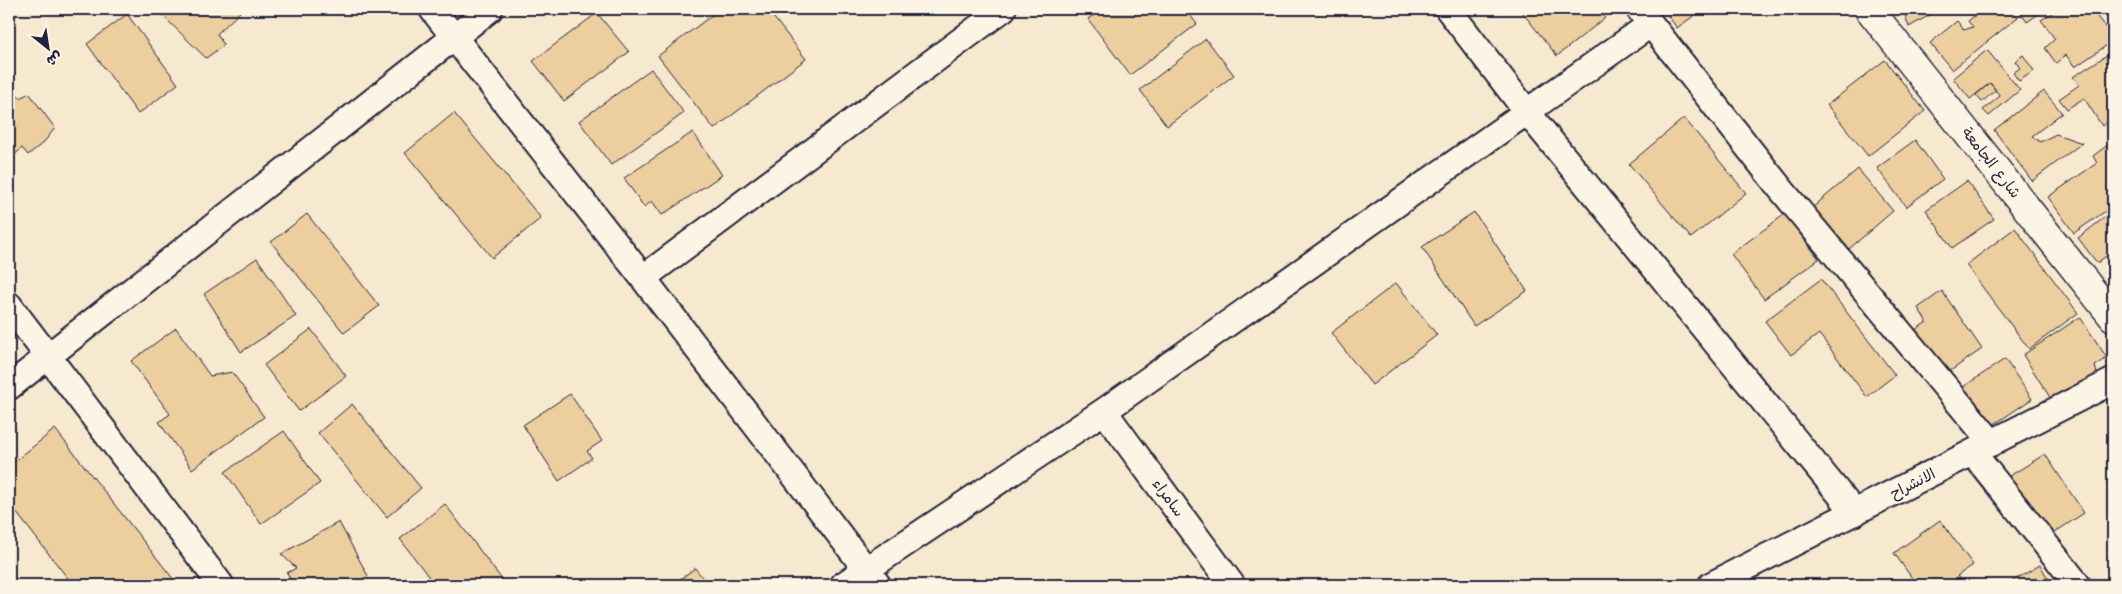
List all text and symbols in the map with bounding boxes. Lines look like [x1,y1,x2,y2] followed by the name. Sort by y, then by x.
[22,22,72,72] north arrow
[42,46,66,71] text: ش
[1957,123,2025,203] street label: شارع الجامعة
[1887,464,1939,504] street label: الانشراح
[1147,475,1189,521] street label: سامراء

